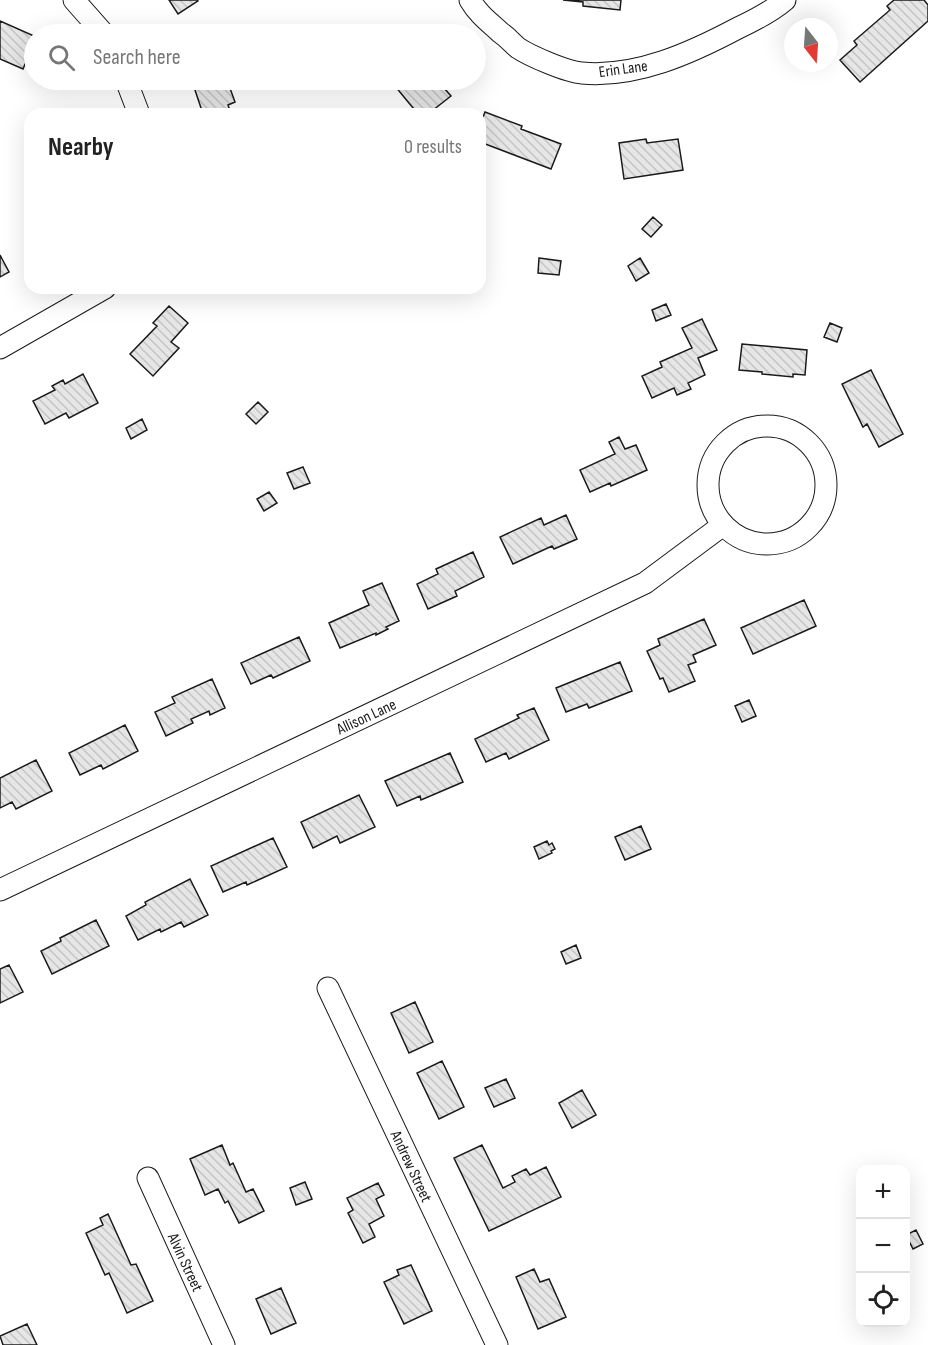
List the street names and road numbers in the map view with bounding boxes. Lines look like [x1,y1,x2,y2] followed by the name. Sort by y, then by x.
[598,57,649,82] street label: Erin Lane
[333,695,399,740] street label: Allison Lane
[385,1127,435,1205] street label: Andrew Street
[162,1229,206,1295] street label: Alvin Street

